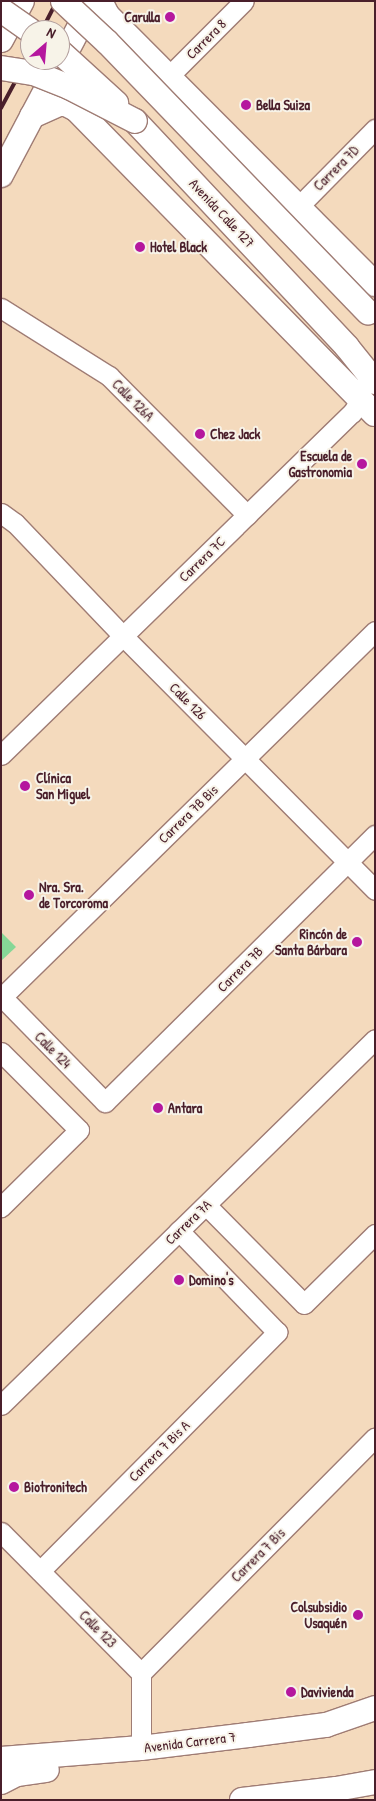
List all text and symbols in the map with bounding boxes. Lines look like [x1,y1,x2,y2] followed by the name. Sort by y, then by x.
[124,9,160,25] place label: Carulla
[164,11,176,23] marker: Carulla
[182,15,230,63] street label: Carrera 8
[20,20,70,70] north arrow
[44,22,59,42] text: N
[256,97,310,113] place label: Bella Suiza
[240,99,252,111] marker: Bella Suiza
[310,142,362,194] street label: Carrera 7D
[186,175,258,251] street label: Avenida Calle 127
[150,239,207,255] place label: Hotel Black
[134,241,146,253] marker: Hotel Black
[109,376,157,424] street label: Calle 126A
[210,426,260,442] place label: Chez Jack
[194,428,206,440] marker: Chez Jack
[288,448,352,481] place label: Escuela de Gastronomia
[356,458,368,470] marker: Escuela de Gastronomia
[175,533,229,585] street label: Carrera 7C
[166,679,210,723] street label: Calle 126
[36,770,90,802] place label: Clínica San Miguel
[18,779,32,793] marker: Clínica San Miguel
[155,781,221,847] street label: Carrera 7B Bis
[39,879,108,912] place label: Nra. Sra. de Torcoroma
[23,889,35,901] marker: Nra. Sra. de Torcoroma
[275,926,347,959] place label: Rincón de Santa Bárbara
[351,936,363,948] marker: Rincón de Santa Bárbara
[214,943,266,995] street label: Carrera 7B
[31,1028,75,1072] street label: Calle 124
[168,1100,202,1116] place label: Antara
[152,1102,164,1114] marker: Antara
[162,1196,214,1248] street label: Carrera 7A
[189,1272,234,1288] place label: Domino's
[173,1274,185,1286] marker: Domino's
[125,1417,193,1485] street label: Carrera 7 Bis A
[24,1479,87,1495] place label: Biotronitech
[8,1481,20,1493] marker: Biotronitech
[228,1525,288,1585] street label: Carrera 7 Bis
[290,1599,347,1631] place label: Colsubsidio Usaquén
[76,1607,120,1651] street label: Calle 123
[351,1608,365,1622] marker: Colsubsidio Usaquén
[301,1684,353,1700] place label: Davivienda
[285,1686,297,1698] marker: Davivienda
[143,1728,237,1756] street label: Avenida Carrera 7

